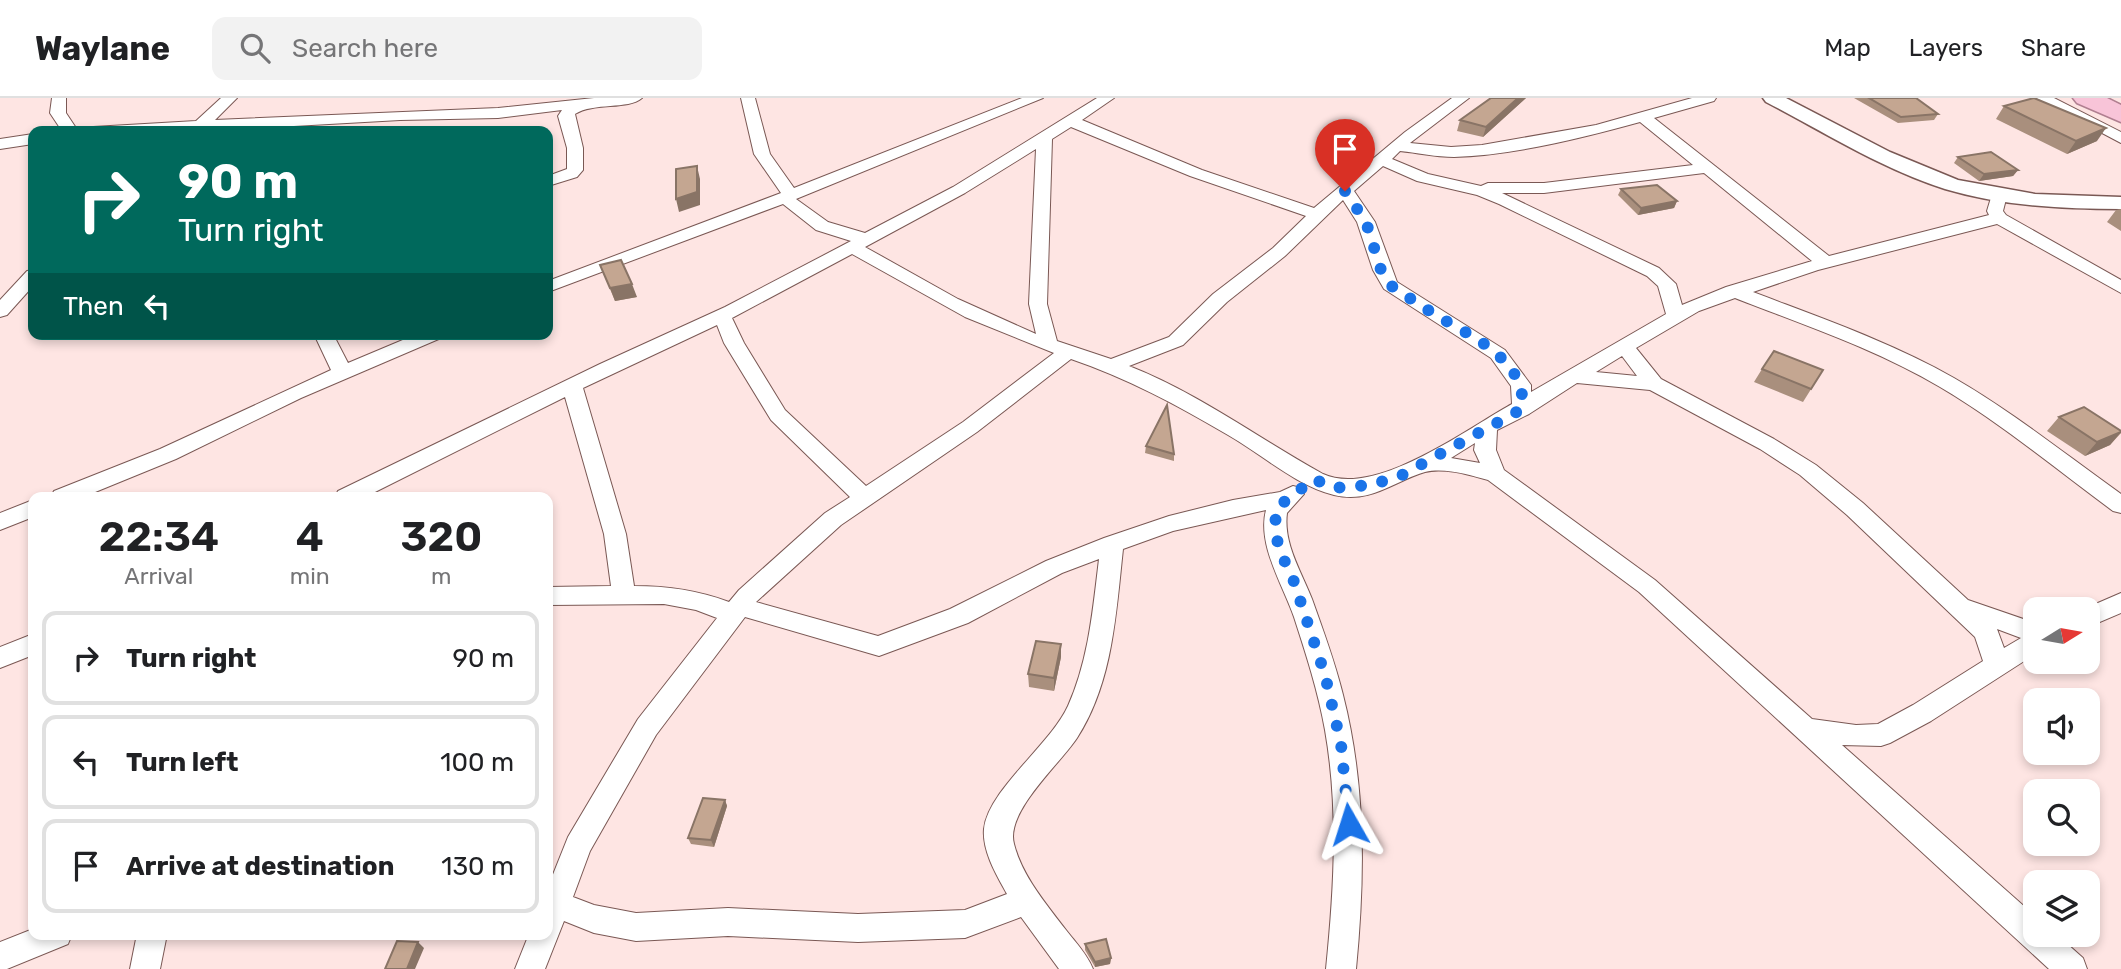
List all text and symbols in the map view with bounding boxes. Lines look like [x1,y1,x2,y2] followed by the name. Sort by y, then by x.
[212,17,702,80] search box
[35,29,170,68] text: Waylane
[236,29,274,67] icon: search
[292,33,438,64] text: Search here
[1824,34,1871,62] text: Map
[1909,34,1983,62] text: Layers
[2021,34,2086,62] text: Share
[1315,119,1375,191] pin
[1326,130,1364,168] icon: arrive
[178,152,298,210] text: 90 m
[63,154,154,245] icon: right
[178,211,323,249] text: Turn right
[138,287,176,325] icon: left
[63,291,124,322] text: Then
[99,512,219,562] text: 22:34
[296,512,324,562] text: 4
[400,512,482,562] text: 320
[124,562,193,590] text: Arrival
[290,562,330,590] text: min
[431,562,452,590] text: m
[2023,597,2100,674] north arrow
[2023,597,2100,947] map controls
[67,639,105,677] icon: right
[126,643,256,674] text: Turn right
[453,643,514,674] text: 90 m
[2023,688,2100,765] button: sound
[67,743,105,781] icon: left
[126,747,238,778] text: Turn left
[440,747,514,778] text: 100 m
[2023,779,2100,856] button: search
[1312,787,1386,861] position arrow
[67,847,105,885] icon: arrive
[126,851,394,882] text: Arrive at destination
[441,851,514,882] text: 130 m
[2023,870,2100,947] button: layers

